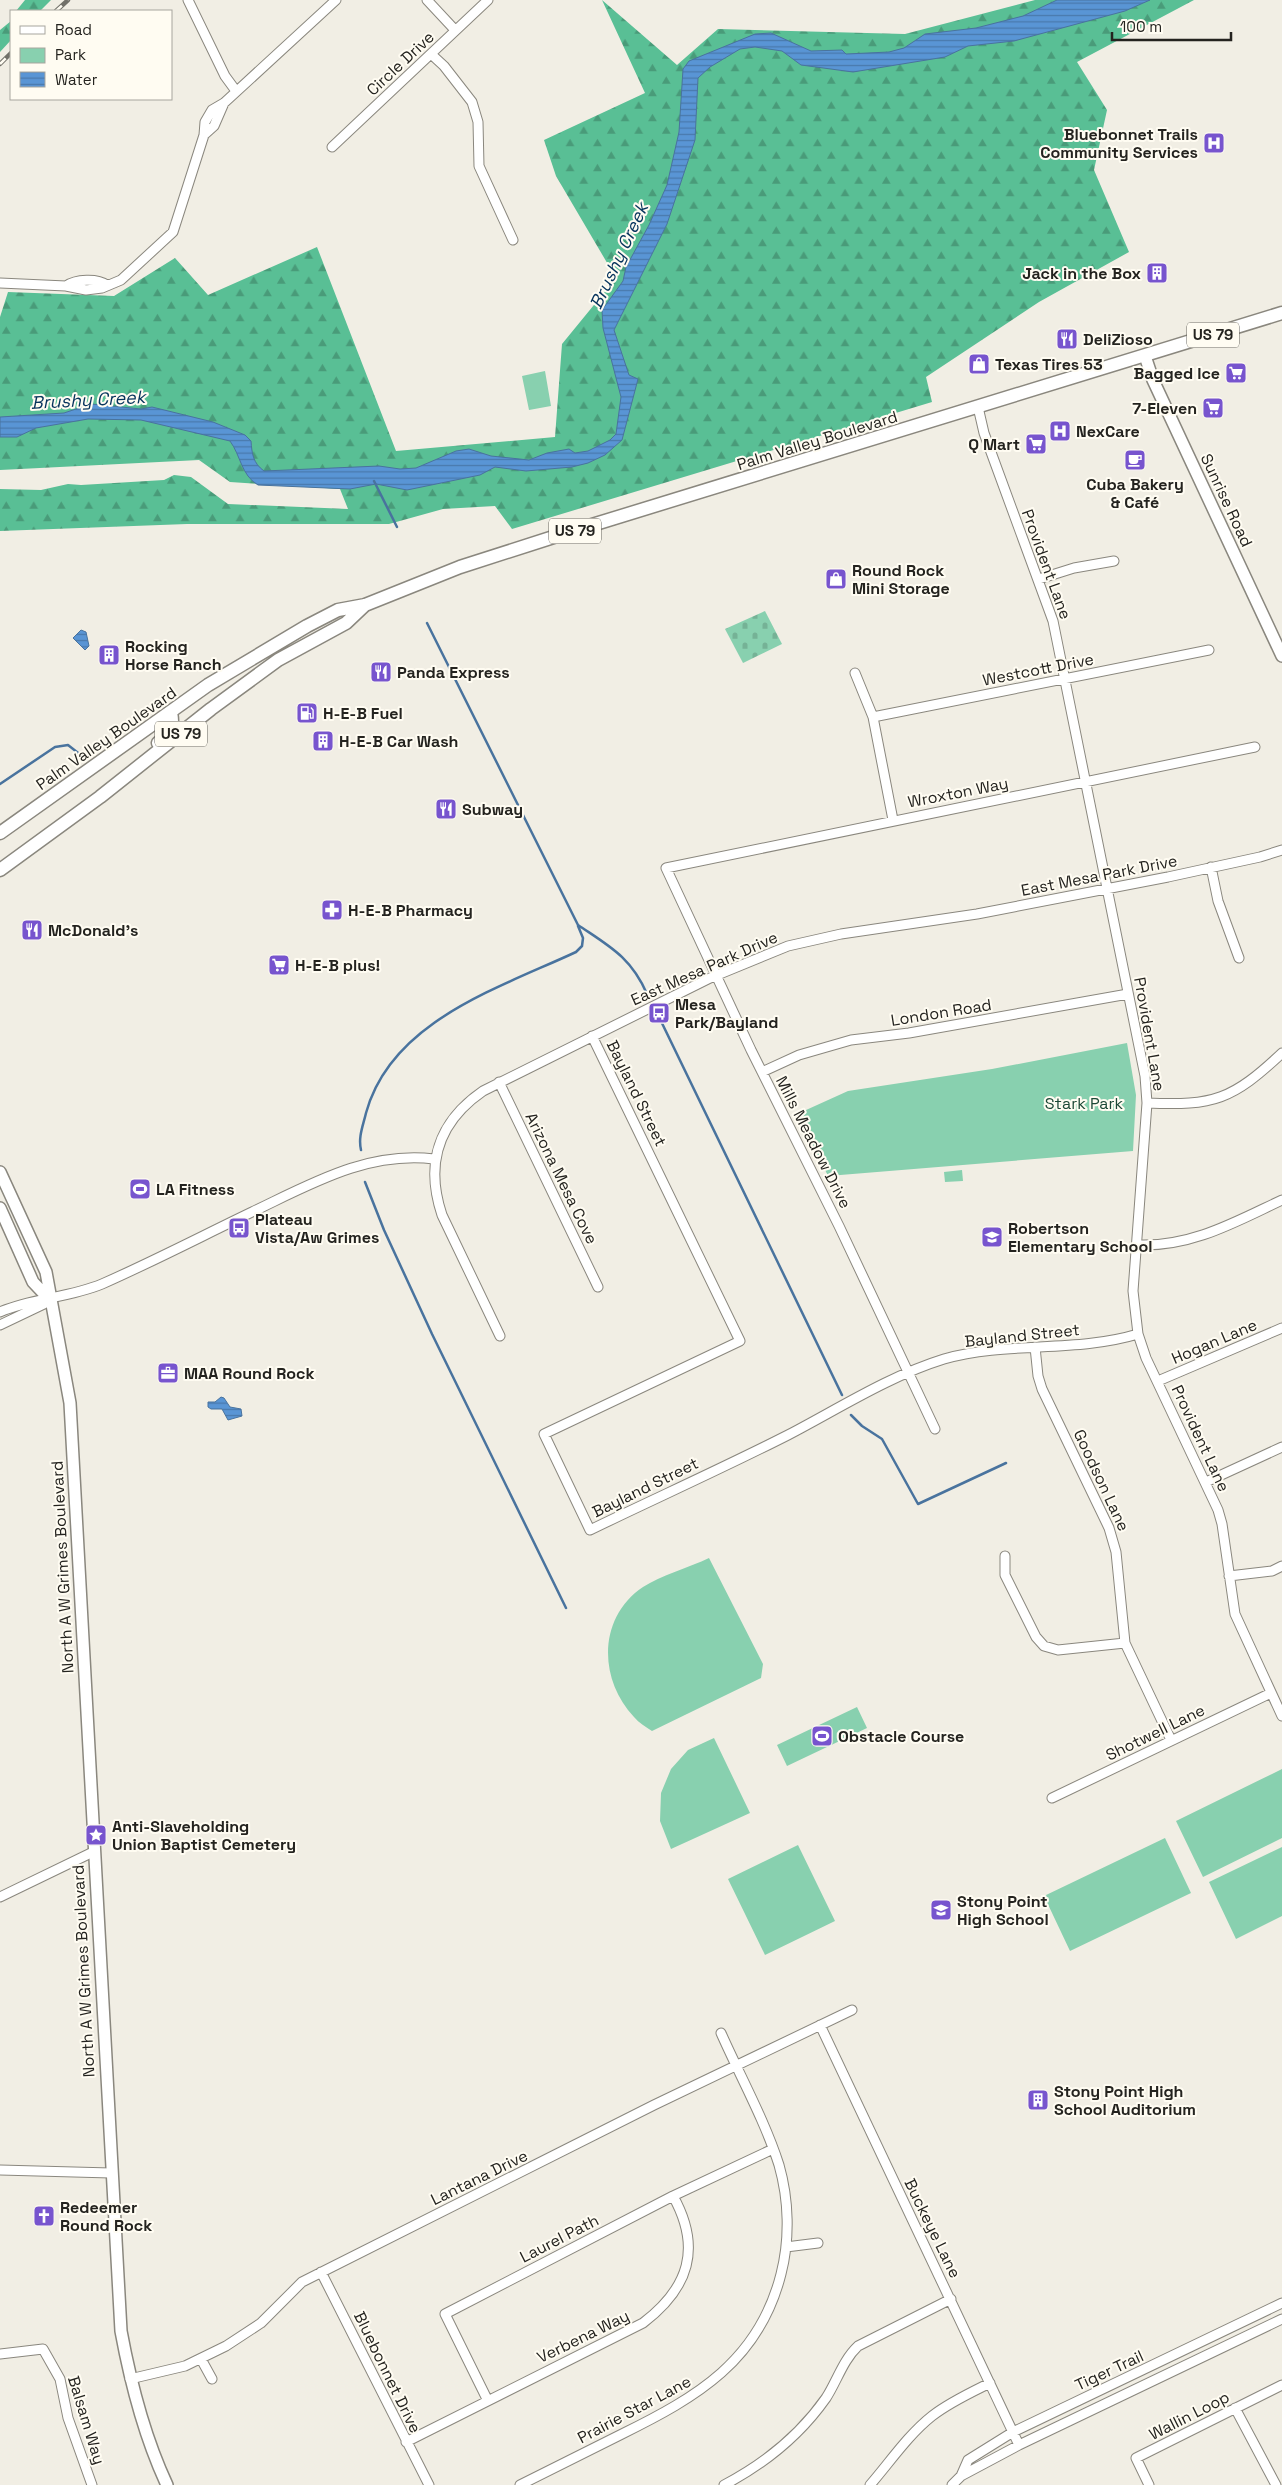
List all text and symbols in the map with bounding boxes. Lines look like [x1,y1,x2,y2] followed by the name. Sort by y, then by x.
[10,10,172,100] legend
[1112,10,1231,42] scale bar
[1120,17,1162,36] text: 100 m
[55,20,92,39] text: Road
[362,27,439,100] street label: Circle Drive
[55,45,86,64] text: Park
[55,70,98,89] text: Water
[1040,124,1198,163] place label: Bluebonnet Trails Community Services
[1202,131,1226,155] hospital icon: Bluebonnet Trails Community Services
[584,197,654,313] water label: Brushy Creek
[1145,261,1169,285] building icon: Jack in the Box
[1022,263,1142,284] place label: Jack in the Box
[1187,322,1239,348] road number: US 79
[1055,327,1079,351] restaurant icon: DeliZioso
[1083,329,1153,350] place label: DeliZioso
[967,352,991,376] shop icon: Texas Tires 53
[995,354,1103,375] place label: Texas Tires 53
[1224,361,1248,385] supermarket icon: Bagged Ice
[1134,363,1220,384] place label: Bagged Ice
[30,385,148,414] water label: Brushy Creek
[1201,396,1225,420] supermarket icon: 7-Eleven
[1132,398,1197,419] place label: 7-Eleven
[734,406,900,475] street label: Palm Valley Boulevard
[1048,419,1072,443] hospital icon: NexCare
[1076,421,1140,442] place label: NexCare
[1024,432,1048,456] supermarket icon: Q Mart
[968,434,1020,455] place label: Q Mart
[1123,448,1147,472] cafe icon: Cuba Bakery & Café
[1196,450,1257,550] street label: Sunrise Road
[1086,474,1184,513] place label: Cuba Bakery & Café
[1017,506,1076,622] street label: Provident Lane
[549,518,601,544] road number: US 79
[852,560,950,599] place label: Round Rock Mini Storage
[824,567,848,591] shop icon: Round Rock Mini Storage
[125,636,222,675] place label: Rocking Horse Ranch
[97,643,121,667] building icon: Rocking Horse Ranch
[981,648,1096,691] street label: Westcott Drive
[369,660,393,684] restaurant icon: Panda Express
[397,662,510,683] place label: Panda Express
[32,682,181,795] street label: Palm Valley Boulevard
[295,701,319,725] fuel station icon: H-E-B Fuel
[323,703,403,724] place label: H-E-B Fuel
[155,722,207,746] road number: US 79
[311,729,335,753] building icon: H-E-B Car Wash
[339,731,458,752] place label: H-E-B Car Wash
[906,772,1010,813] street label: Wroxton Way
[434,797,458,821] restaurant icon: Subway
[462,799,523,820] place label: Subway
[1019,850,1179,901] street label: East Mesa Park Drive
[320,898,344,922] pharmacy icon: H-E-B Pharmacy
[348,900,473,921] place label: H-E-B Pharmacy
[20,918,44,942] restaurant icon: McDonald's
[48,920,138,941] place label: McDonald's
[627,927,781,1010] street label: East Mesa Park Drive
[267,953,291,977] supermarket icon: H-E-B plus!
[295,955,380,976] place label: H-E-B plus!
[1129,975,1170,1093] street label: Provident Lane
[675,994,778,1033] place label: Mesa Park/Bayland
[889,994,993,1031] street label: London Road
[647,1001,671,1025] bus stop icon: Mesa Park/Bayland
[602,1037,671,1150] street label: Bayland Street
[771,1073,856,1212] street label: Mills Meadow Drive
[1045,1093,1124,1114] park label: Stark Park
[521,1109,602,1247] street label: Arizona Mesa Cove
[128,1177,152,1201] sports icon: LA Fitness
[156,1179,235,1200] place label: LA Fitness
[255,1209,379,1248] place label: Plateau Vista/Aw Grimes
[227,1216,251,1240] bus stop icon: Plateau Vista/Aw Grimes
[1008,1218,1152,1257] place label: Robertson Elementary School
[980,1225,1004,1249] school or university icon: Robertson Elementary School
[1168,1314,1260,1369] street label: Hogan Lane
[963,1319,1081,1352] street label: Bayland Street
[156,1361,180,1385] office icon: MAA Round Rock
[184,1363,314,1384] place label: MAA Round Rock
[1167,1381,1234,1495] street label: Provident Lane
[1069,1426,1134,1535] street label: Goodson Lane
[589,1453,702,1522] street label: Bayland Street
[46,1460,79,1674] street label: North A W Grimes Boulevard
[1102,1699,1208,1766] street label: Shotwell Lane
[810,1724,834,1748] sports icon: Obstacle Course
[838,1726,964,1747] place label: Obstacle Course
[112,1816,296,1855] place label: Anti-Slaveholding Union Baptist Cemetery
[84,1823,108,1847] place icon: Anti-Slaveholding Union Baptist Cemetery
[67,1864,100,2078] street label: North A W Grimes Boulevard
[957,1891,1049,1930] place label: Stony Point High School
[929,1898,953,1922] school or university icon: Stony Point High School
[1054,2081,1196,2120] place label: Stony Point High School Auditorium
[1026,2088,1050,2112] building icon: Stony Point High School Auditorium
[427,2145,531,2210] street label: Lantana Drive
[899,2175,966,2281] street label: Buckeye Lane
[60,2197,152,2236] place label: Redeemer Round Rock
[32,2204,56,2228] church icon: Redeemer Round Rock
[516,2210,602,2267] street label: Laurel Path
[534,2305,633,2368] street label: Verbena Way
[349,2308,426,2436] street label: Bluebonnet Drive
[1071,2345,1147,2396] street label: Tiger Trail
[574,2371,695,2448] street label: Prairie Star Lane
[63,2373,110,2467] street label: Balsam Way
[1145,2386,1233,2445] street label: Wallin Loop

